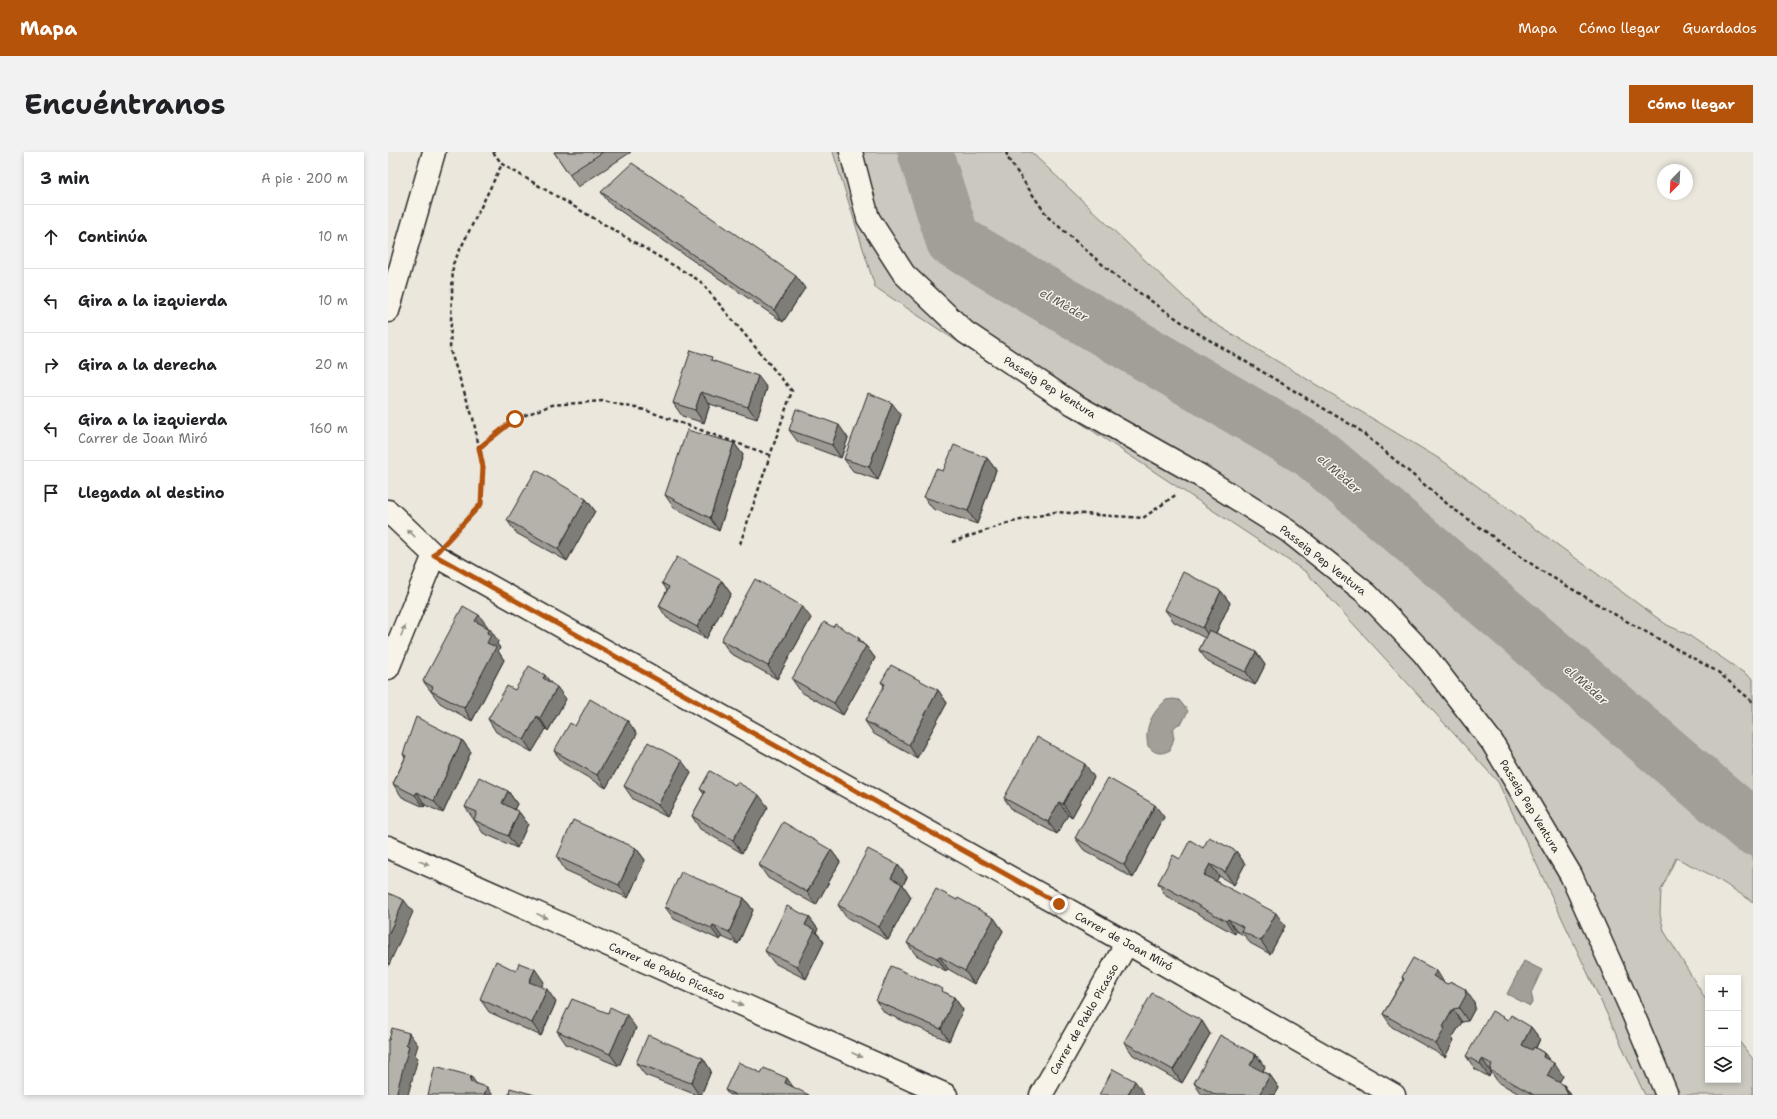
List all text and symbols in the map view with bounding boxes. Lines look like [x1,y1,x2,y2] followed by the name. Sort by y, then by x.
[20,16,77,41] text: Mapa
[1518,19,1557,37] text: Mapa
[1579,19,1660,37] text: Cómo llegar
[1682,19,1757,37] text: Guardados
[24,85,226,123] text: Encuéntranos
[1629,85,1753,123] button: Cómo llegar
[1657,164,1693,200] north arrow
[40,167,90,189] text: 3 min
[261,170,348,187] text: A pie · 200 m
[40,226,62,248] icon: ahead
[78,227,147,247] text: Continúa
[318,228,348,245] text: 10 m
[1037,285,1091,325] water label: el Mèder
[40,290,62,312] icon: left
[78,291,227,311] text: Gira a la izquierda
[318,292,348,309] text: 10 m
[1001,353,1099,422] street label: Passeig Pep Ventura
[40,354,62,376] icon: right
[78,355,217,375] text: Gira a la derecha
[315,356,348,373] text: 20 m
[78,410,227,430] text: Gira a la izquierda
[506,410,524,428] route start
[40,418,62,440] icon: left
[310,420,348,437] text: 160 m
[78,430,208,447] text: Carrer de Joan Miró
[1314,451,1364,498] water label: el Mèder
[40,482,62,504] icon: arrive
[78,483,225,503] text: Llegada al destino
[1276,522,1369,599] street label: Passeig Pep Ventura
[406,528,416,538] one-way arrow
[400,625,406,637] one-way arrow
[1561,662,1611,709] water label: el Mèder
[1496,757,1563,856] street label: Passeig Pep Ventura
[418,860,429,866] one-way arrow
[1050,895,1068,913] route end
[1072,908,1176,975] street label: Carrer de Joan Miró
[537,913,548,919] one-way arrow
[606,939,728,1004] street label: Carrer de Pablo Picasso
[1047,961,1123,1077] street label: Carrer de Pablo Picasso
[1705,975,1741,1083] map controls
[1705,975,1741,1011] button: +
[732,1000,744,1006] one-way arrow
[1705,1011,1741,1047] button: −
[1705,1047,1741,1083] button: layers
[851,1053,863,1059] one-way arrow

